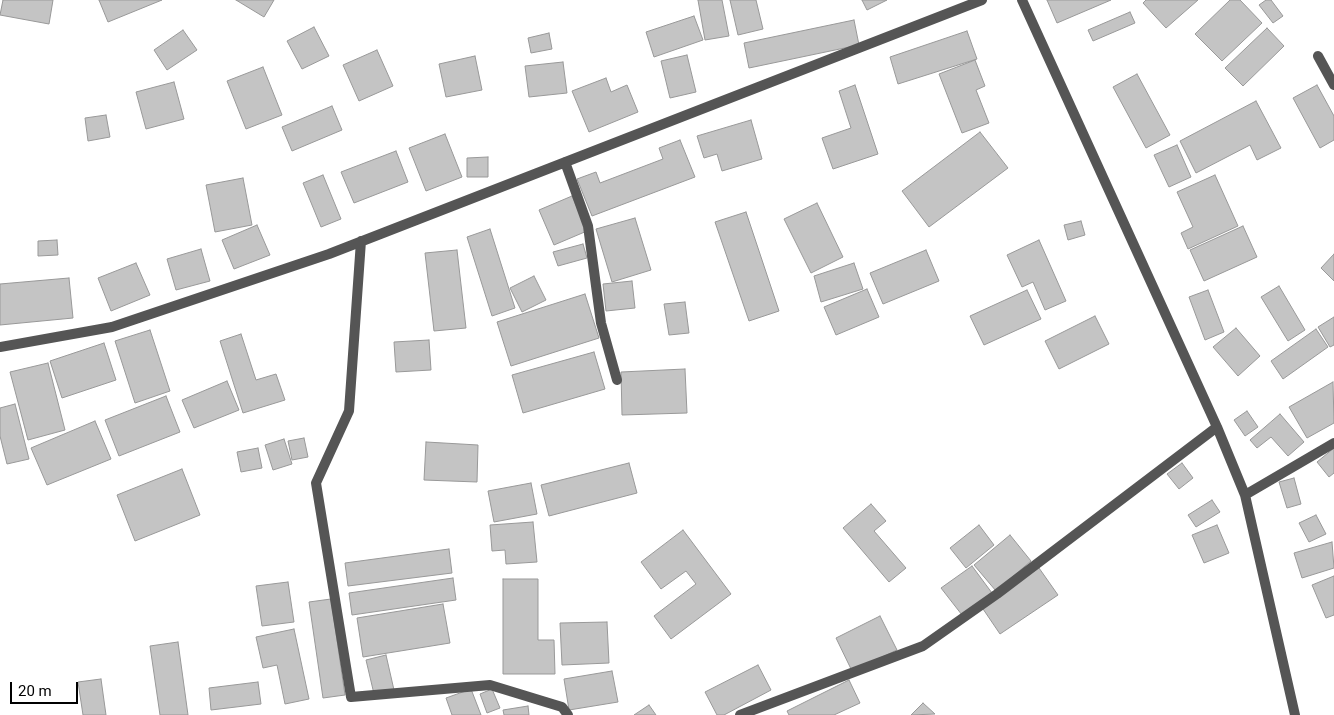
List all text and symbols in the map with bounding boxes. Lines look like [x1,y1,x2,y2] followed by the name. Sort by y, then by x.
[12,672,80,704] scale bar
[18,682,52,700] text: 20 m

